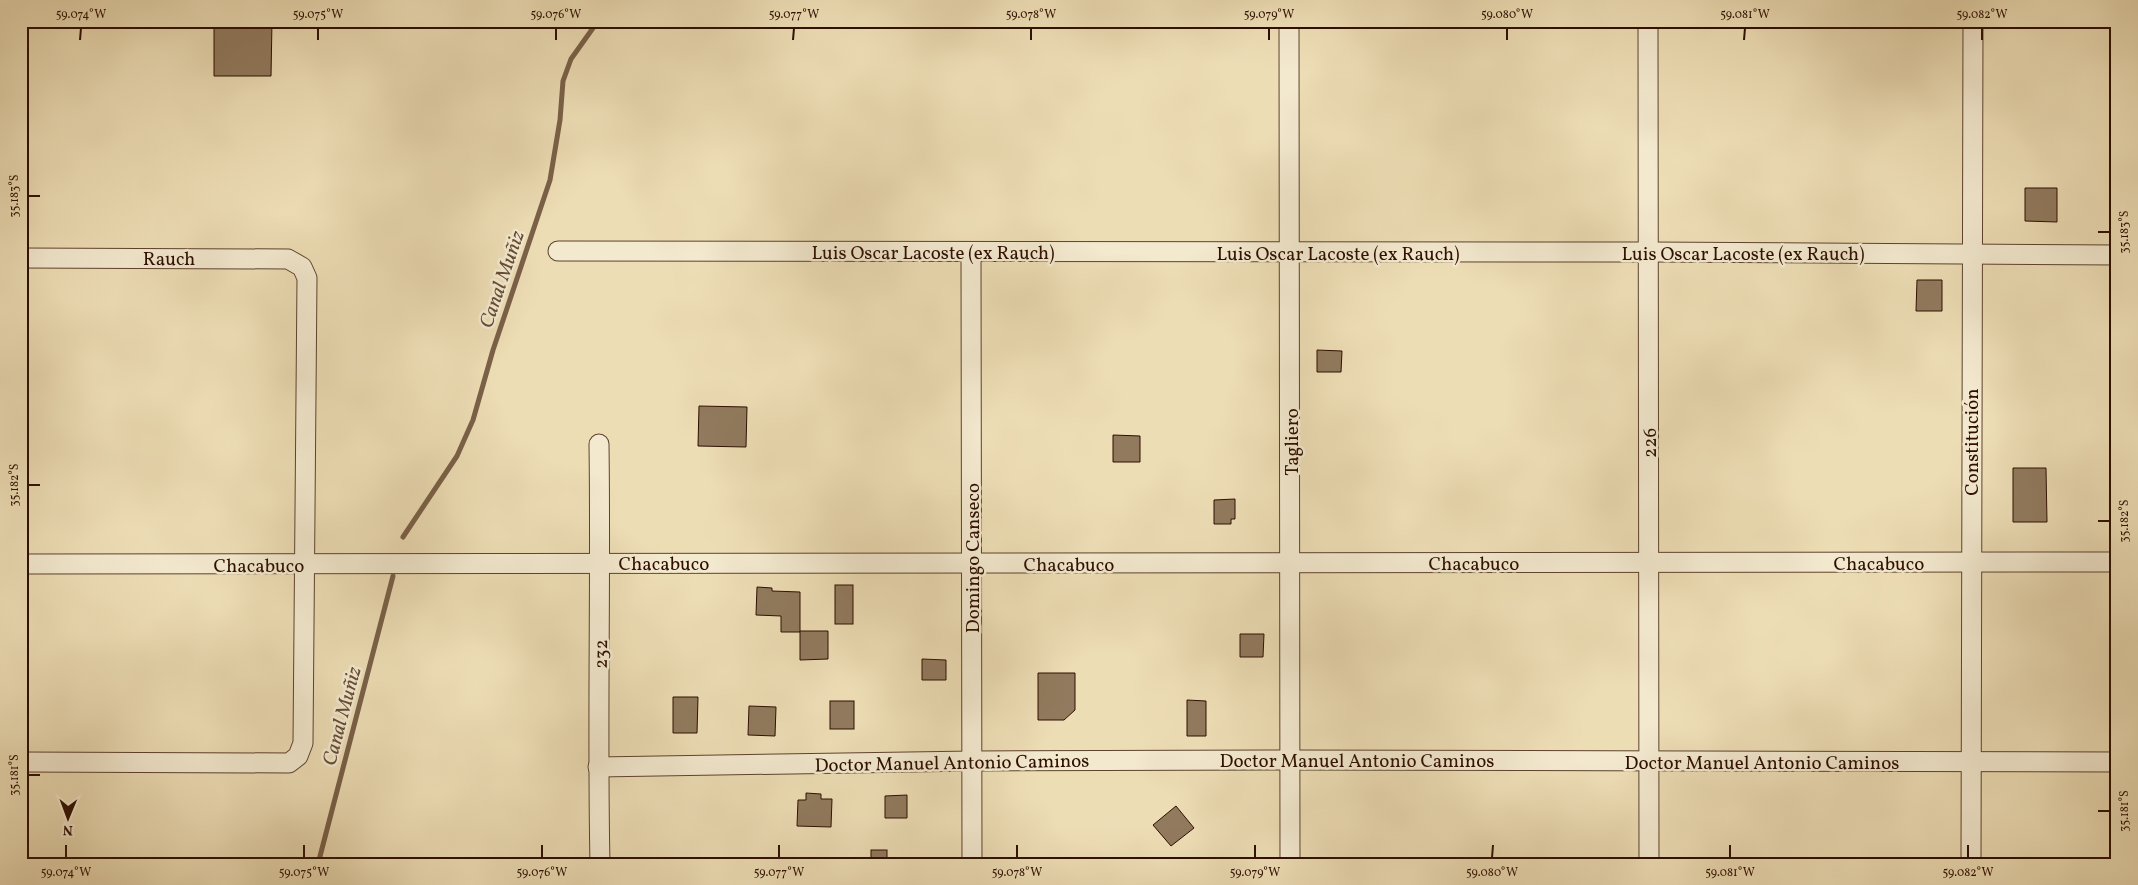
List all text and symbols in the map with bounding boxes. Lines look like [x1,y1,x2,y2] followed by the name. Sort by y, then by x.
[56,7,106,23] text: 59.074°W
[293,7,343,23] text: 59.075°W
[531,7,581,23] text: 59.076°W
[769,7,819,23] text: 59.077°W
[1006,7,1056,23] text: 59.078°W
[1244,7,1294,23] text: 59.079°W
[1481,7,1533,23] text: 59.080°W
[1720,7,1770,23] text: 59.081°W
[1956,7,2008,23] text: 59.082°W
[7,175,23,217] text: 35.183°S
[2117,211,2133,253] text: 35.183°S
[473,227,533,332] water label: Canal Muñiz
[811,241,1055,267] street label: Luis Oscar Lacoste (ex Rauch)
[1216,242,1460,268] street label: Luis Oscar Lacoste (ex Rauch)
[1621,242,1865,268] street label: Luis Oscar Lacoste (ex Rauch)
[143,247,195,273] street label: Rauch
[1960,388,1986,496] street label: Constitución
[1280,408,1306,476] street label: Tagliero
[1638,428,1664,458] street label: 226
[7,464,23,506] text: 35.182°S
[961,483,987,633] street label: Domingo Canseco
[2117,500,2133,542] text: 35.182°S
[619,552,709,578] street label: Chacabuco
[1429,552,1519,578] street label: Chacabuco
[1834,552,1924,578] street label: Chacabuco
[1024,553,1114,579] street label: Chacabuco
[214,554,304,580] street label: Chacabuco
[589,639,615,669] street label: 232
[316,664,370,769] water label: Canal Muñiz
[814,749,1090,779] street label: Doctor Manuel Antonio Caminos
[1220,749,1494,775] street label: Doctor Manuel Antonio Caminos
[1625,751,1899,777] street label: Doctor Manuel Antonio Caminos
[7,754,23,796] text: 35.181°S
[2117,790,2133,832] text: 35.181°S
[42,792,92,842] north arrow
[63,820,73,839] text: N
[41,865,91,881] text: 59.074°W
[279,865,329,881] text: 59.075°W
[517,865,567,881] text: 59.076°W
[754,865,804,881] text: 59.077°W
[992,865,1042,881] text: 59.078°W
[1230,865,1280,881] text: 59.079°W
[1466,865,1518,881] text: 59.080°W
[1705,865,1755,881] text: 59.081°W
[1942,865,1994,881] text: 59.082°W

